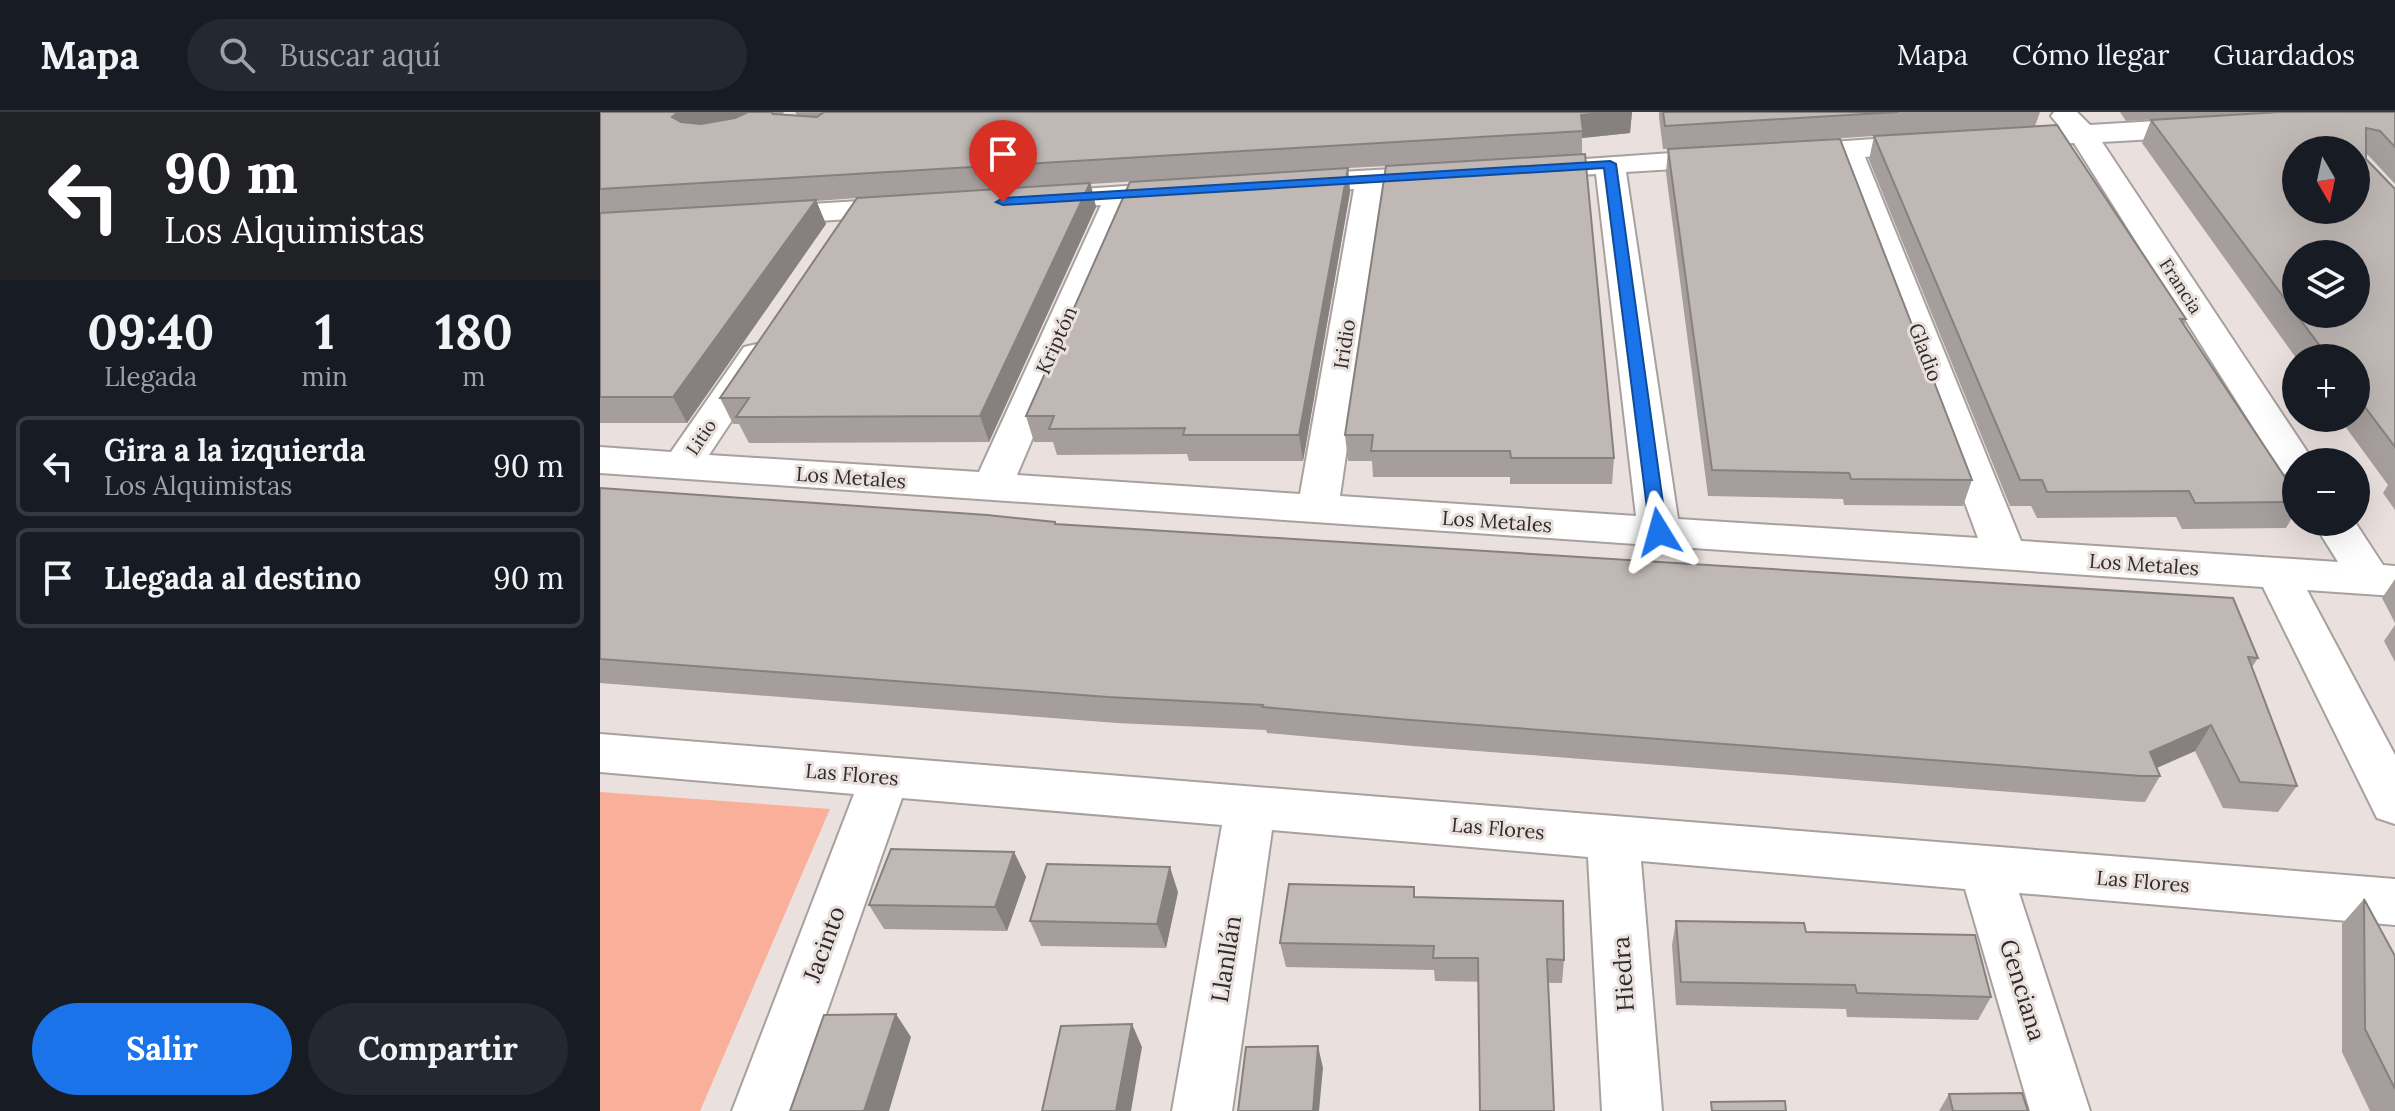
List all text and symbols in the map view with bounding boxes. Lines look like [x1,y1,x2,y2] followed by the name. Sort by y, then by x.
[187,19,747,91] search box
[40,31,139,79] text: Mapa
[215,33,259,77] icon: search
[279,36,441,74] text: Buscar aquí
[1897,37,1968,73] text: Mapa
[2012,37,2169,73] text: Cómo llegar
[2213,37,2355,73] text: Guardados
[969,120,1037,202] pin
[981,132,1025,176] icon: arrive
[2282,136,2370,224] north arrow
[2282,136,2370,536] map controls
[164,137,298,208] text: 90 m
[32,144,136,248] icon: left
[164,207,425,253] text: Los Alquimistas
[2282,240,2370,328] button: layers
[2155,254,2207,318] street label: Francia
[87,301,214,362] text: 09:40
[315,301,334,362] text: 1
[435,301,513,362] text: 180
[1030,302,1082,378] street label: Kriptón
[1328,317,1360,371] street label: Iridio
[1904,319,1948,385] street label: Gladio
[2282,344,2370,432] button: +
[104,360,197,393] text: Llegada
[302,360,348,393] text: min
[462,360,486,393] text: m
[681,415,721,459] street label: Litio
[104,431,365,469] text: Gira a la izquierda
[36,444,80,488] icon: left
[493,447,564,485] text: 90 m
[2282,448,2370,536] button: −
[795,461,907,493] street label: Los Metales
[104,469,292,502] text: Los Alquimistas
[1617,490,1701,574] position arrow
[1441,505,1553,537] street label: Los Metales
[2088,548,2200,580] street label: Los Metales
[36,556,80,600] icon: arrive
[104,559,361,597] text: Llegada al destino
[493,559,564,597] text: 90 m
[804,757,900,791] street label: Las Flores
[1450,811,1546,845] street label: Las Flores
[2095,864,2191,898] street label: Las Flores
[796,902,852,987] street label: Jacinto
[1204,913,1248,1005] street label: Llanllán
[1605,935,1641,1013] street label: Hiedra
[1993,935,2053,1045] street label: Genciana
[32,1003,292,1095] button: Salir
[308,1003,568,1095] button: Compartir

